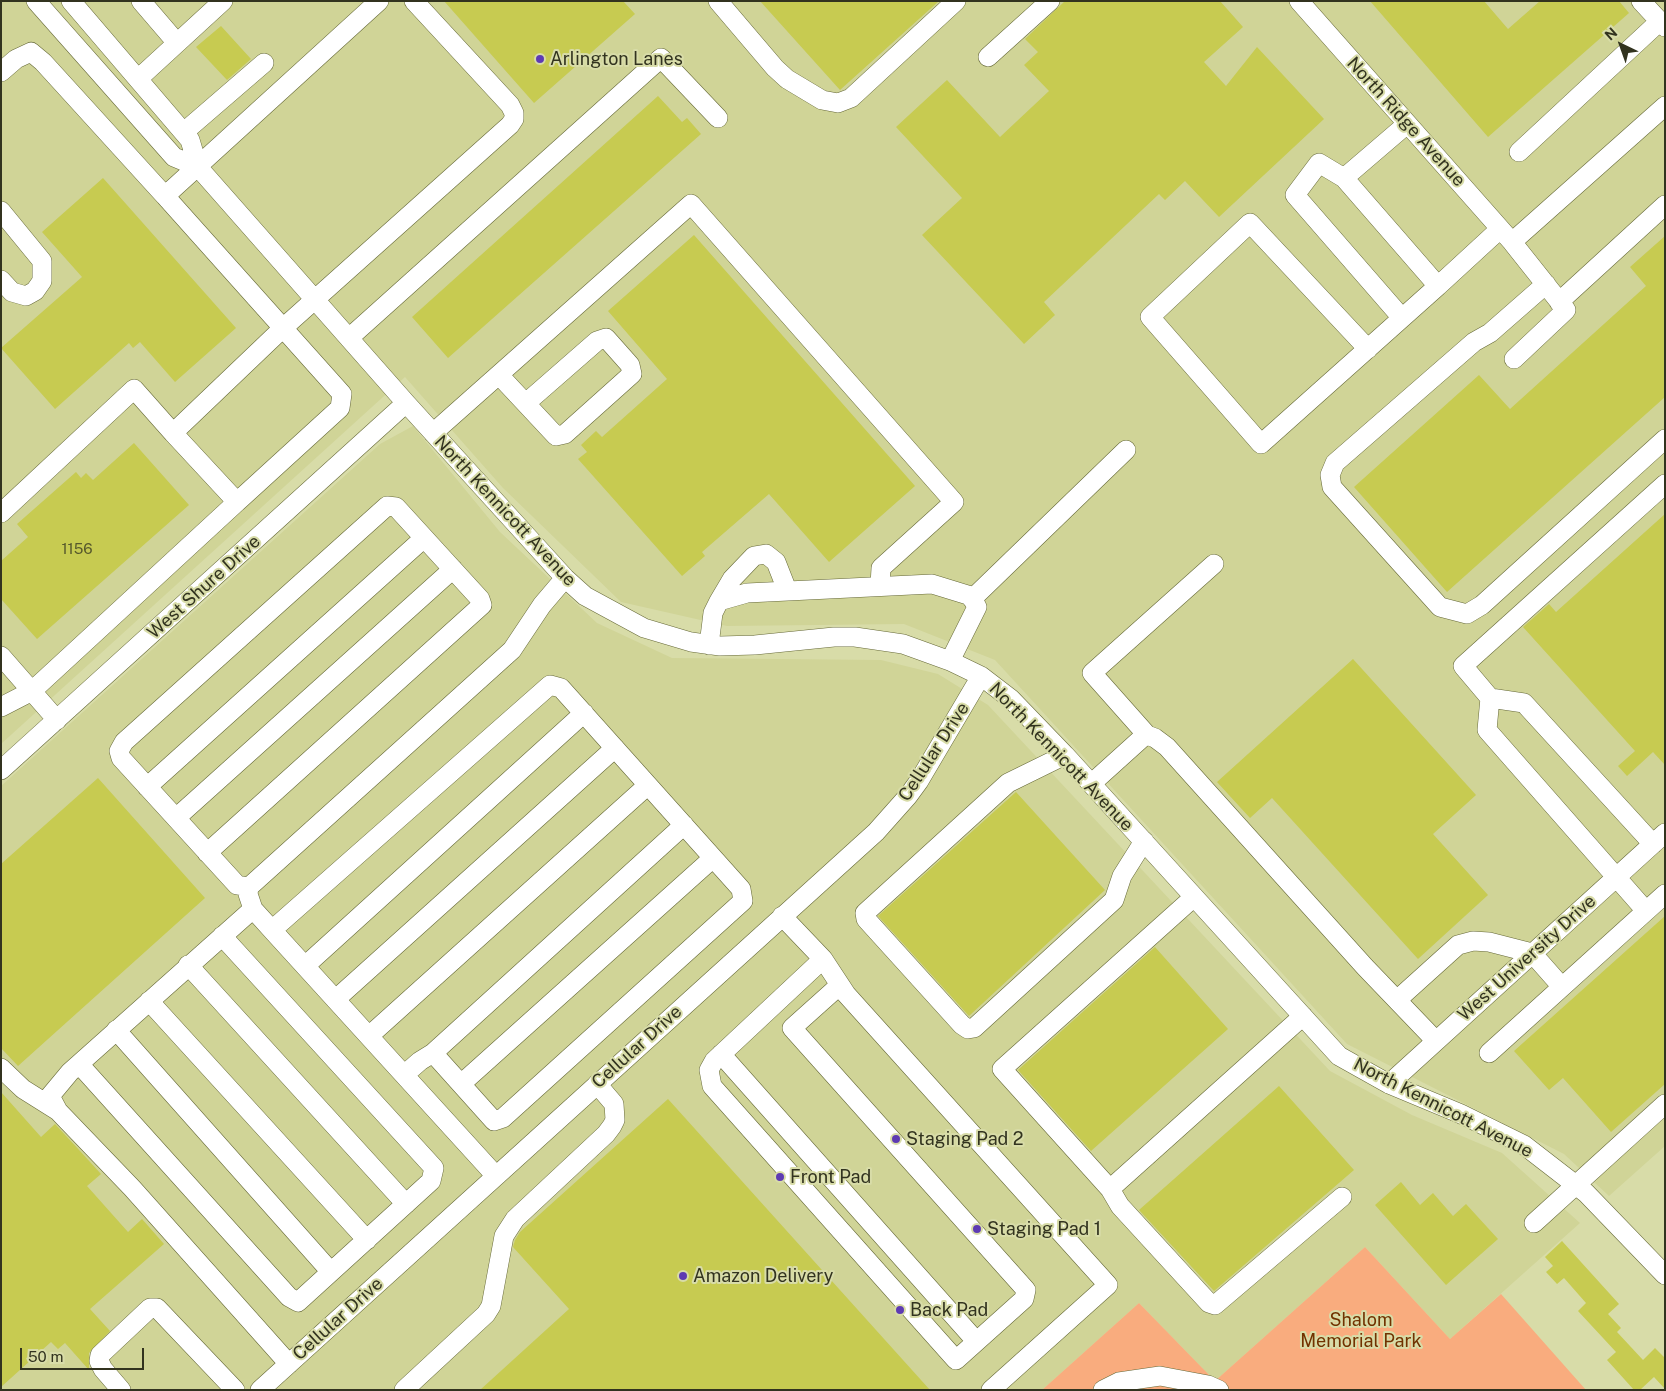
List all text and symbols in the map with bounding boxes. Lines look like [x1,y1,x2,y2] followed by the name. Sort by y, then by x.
[1596,20,1646,70] north arrow
[1602,24,1620,43] text: N
[550,48,683,70] place label: Arlington Lanes
[534,53,546,65] marker: Arlington Lanes
[1342,53,1470,191] street label: North Ridge Avenue
[430,431,580,591] street label: North Kennicott Avenue
[143,531,265,643] street label: West Shure Drive
[61,540,93,558] house number: 1156
[984,678,1138,836] street label: North Kennicott Avenue
[894,699,974,805] street label: Cellular Drive
[1454,890,1600,1026] street label: West University Drive
[588,1001,686,1093] street label: Cellular Drive
[1350,1053,1536,1163] street label: North Kennicott Avenue
[906,1128,1023,1150] place label: Staging Pad 2
[890,1133,902,1145] marker: Staging Pad 2
[790,1166,871,1188] place label: Front Pad
[774,1171,786,1183] marker: Front Pad
[987,1218,1101,1240] place label: Staging Pad 1
[971,1223,983,1235] marker: Staging Pad 1
[693,1265,833,1287] place label: Amazon Delivery
[677,1270,689,1282] marker: Amazon Delivery
[289,1273,387,1365] street label: Cellular Drive
[910,1299,988,1321] place label: Back Pad
[894,1304,906,1316] marker: Back Pad
[1300,1309,1422,1352] park label: Shalom Memorial Park
[22,1338,146,1370] scale bar
[28,1348,63,1365] text: 50 m

